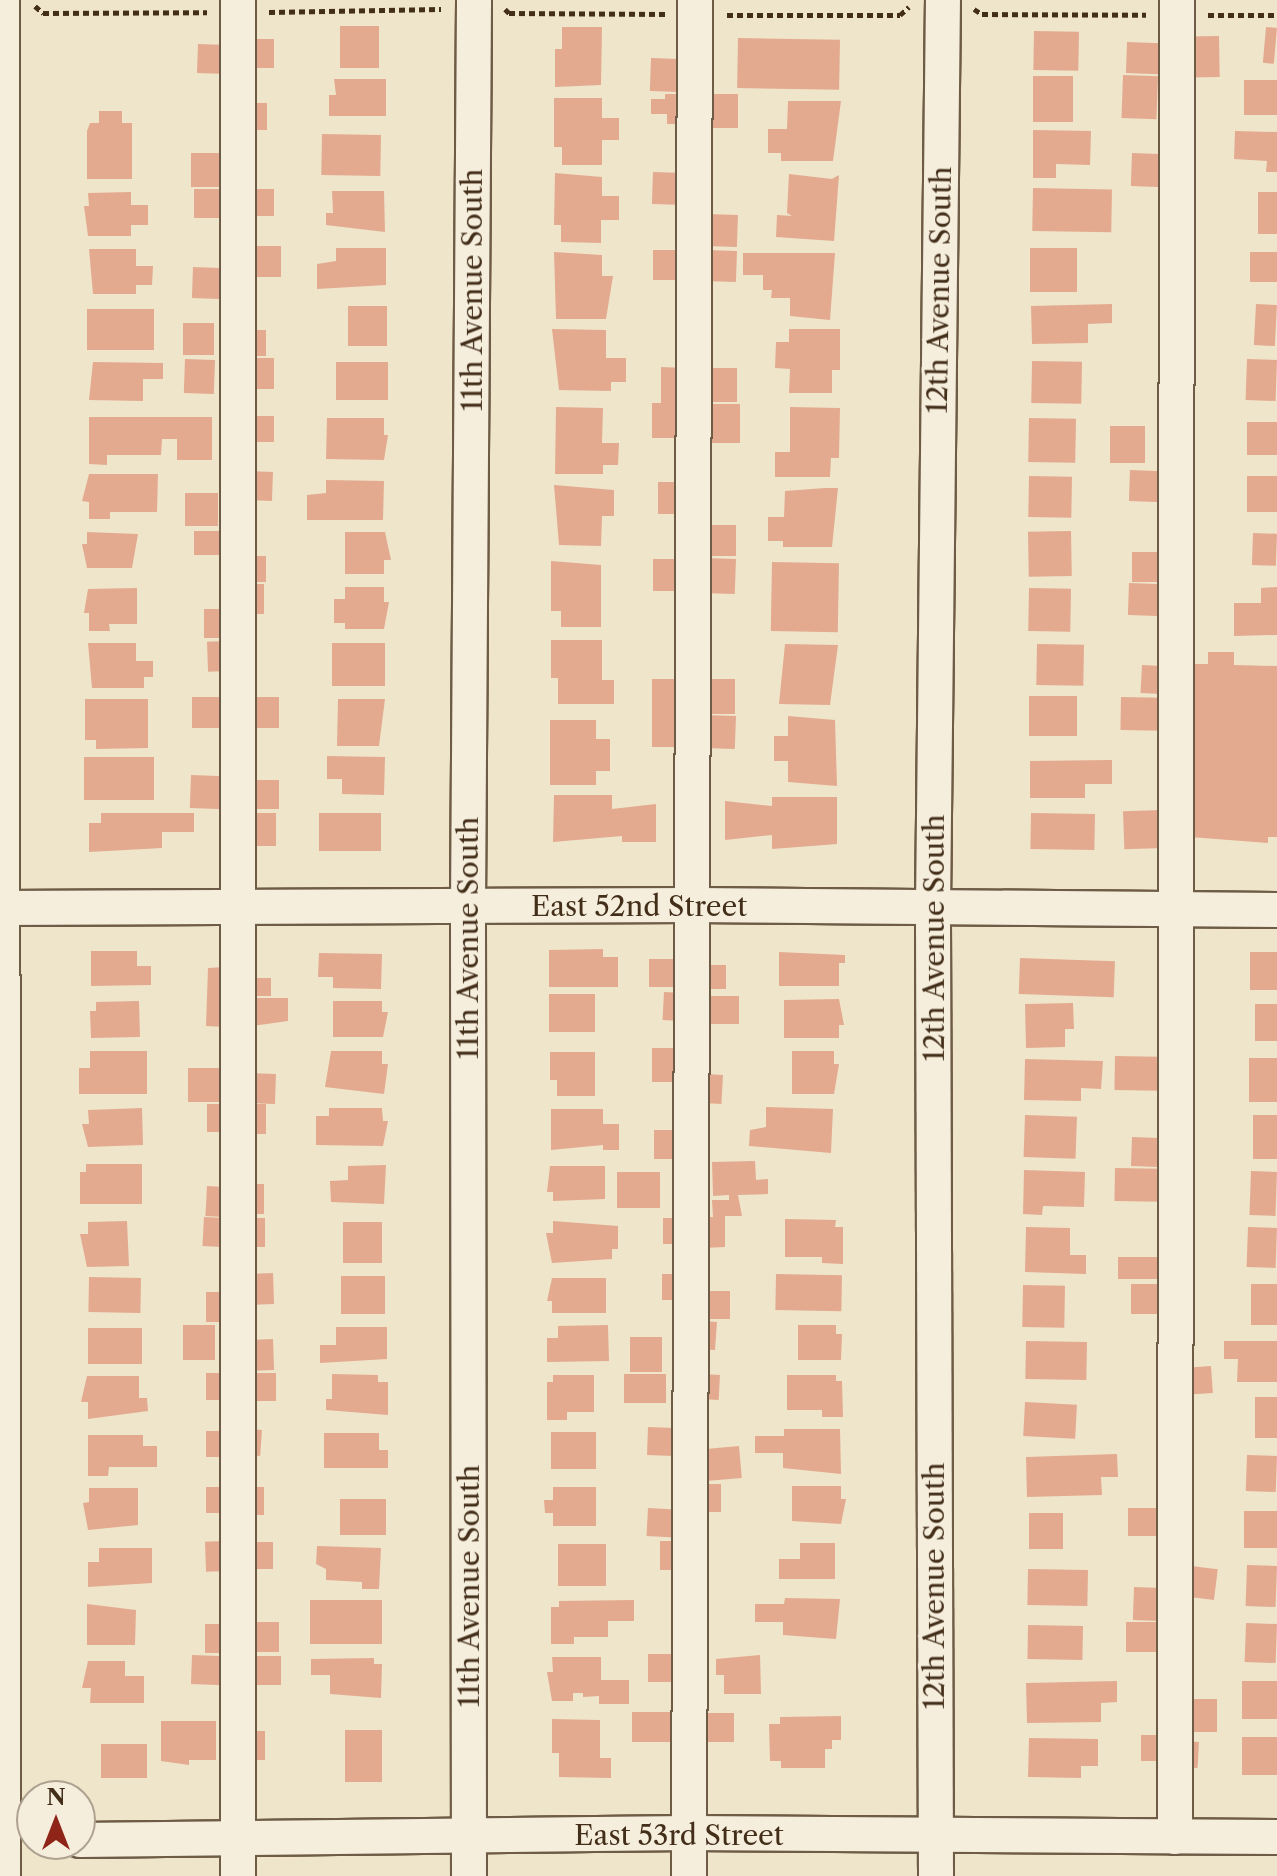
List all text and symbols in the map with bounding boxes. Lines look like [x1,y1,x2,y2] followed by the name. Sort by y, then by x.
[920,166,958,414] street label: 12th Avenue South
[455,168,489,412] street label: 11th Avenue South
[917,814,951,1062] street label: 12th Avenue South
[451,816,485,1060] street label: 11th Avenue South
[531,889,747,923] street label: East 52nd Street
[917,1462,951,1710] street label: 12th Avenue South
[452,1464,486,1708] street label: 11th Avenue South
[16,1780,96,1860] north arrow
[46,1784,66,1811] text: N
[574,1818,784,1852] street label: East 53rd Street

